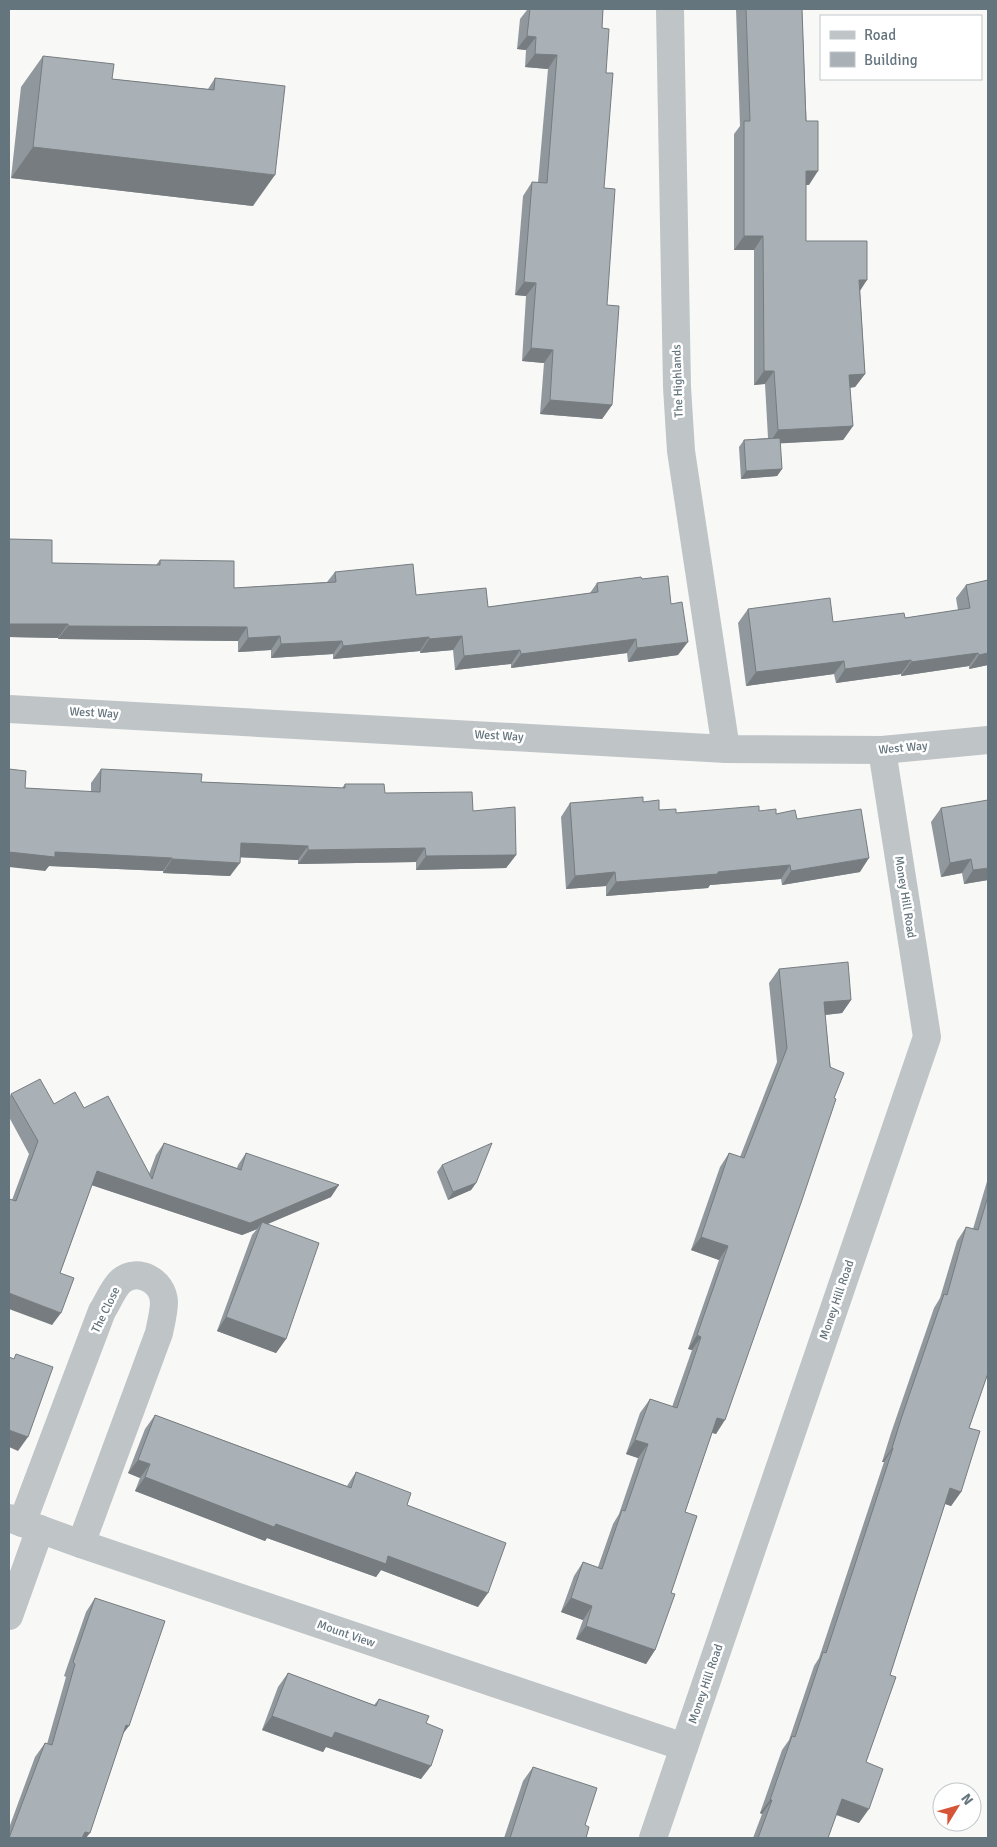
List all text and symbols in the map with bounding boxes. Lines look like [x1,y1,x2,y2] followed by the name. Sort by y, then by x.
[820,15,982,80] legend
[864,26,896,44] text: Road
[864,51,918,69] text: Building
[669,344,687,418] street label: The Highlands
[69,704,119,722] street label: West Way
[474,727,524,745] street label: West Way
[878,738,929,758] street label: West Way
[891,855,919,939] street label: Money Hill Road
[816,1258,858,1342] street label: Money Hill Road
[88,1285,124,1335] street label: The Close
[315,1617,377,1651] street label: Mount View
[685,1642,727,1726] street label: Money Hill Road
[932,1782,982,1832] north arrow
[957,1790,977,1808] text: N

